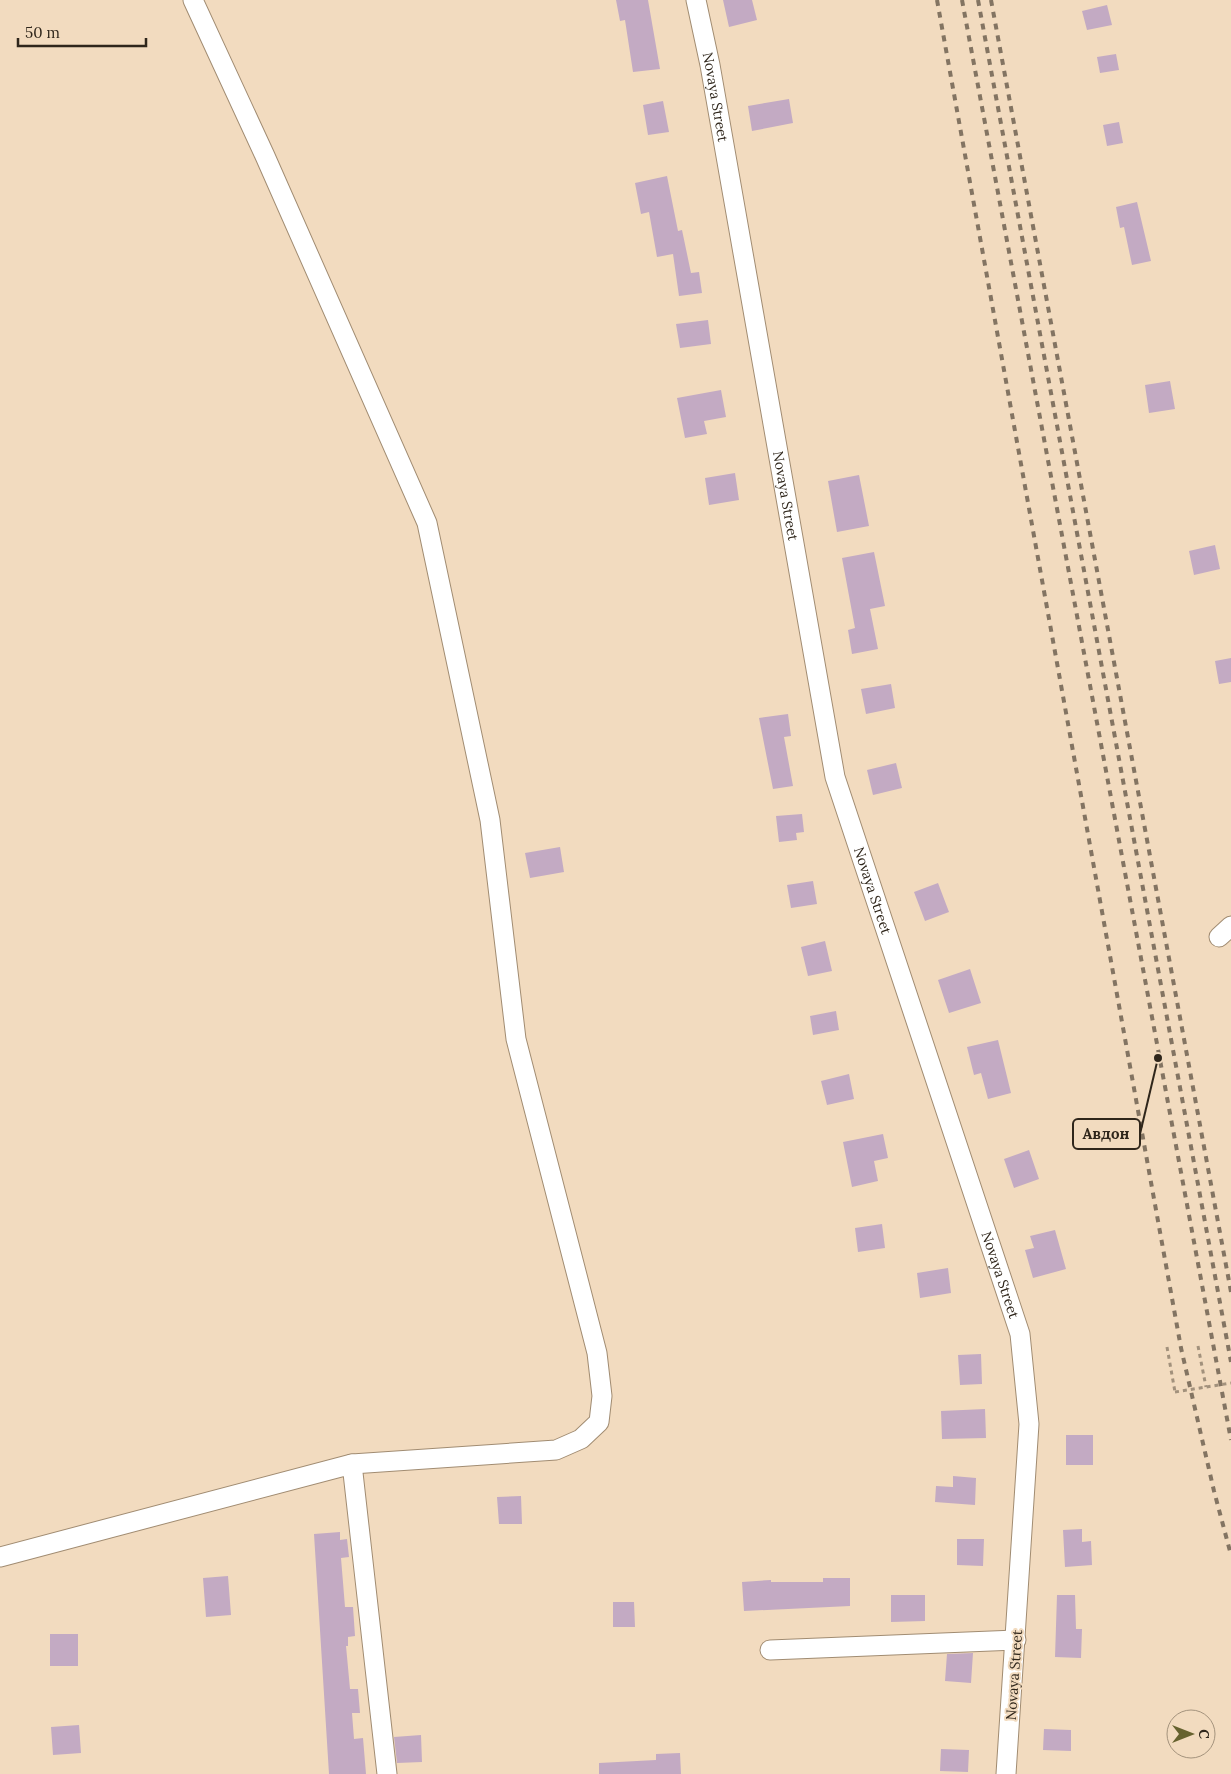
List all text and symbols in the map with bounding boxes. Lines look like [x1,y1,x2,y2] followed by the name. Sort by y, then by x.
[18,15,145,47] scale bar
[25,23,60,42] text: 50 m
[698,51,732,144] street label: Novaya Street
[769,450,802,543] street label: Novaya Street
[850,845,896,937] street label: Novaya Street
[1073,1119,1140,1149] callout: Авдон
[1082,1124,1130,1143] text: Авдон
[978,1229,1023,1321] street label: Novaya Street
[1002,1629,1026,1721] street label: Novaya Street
[1166,1709,1216,1759] north arrow
[1195,1729,1213,1739] text: С

